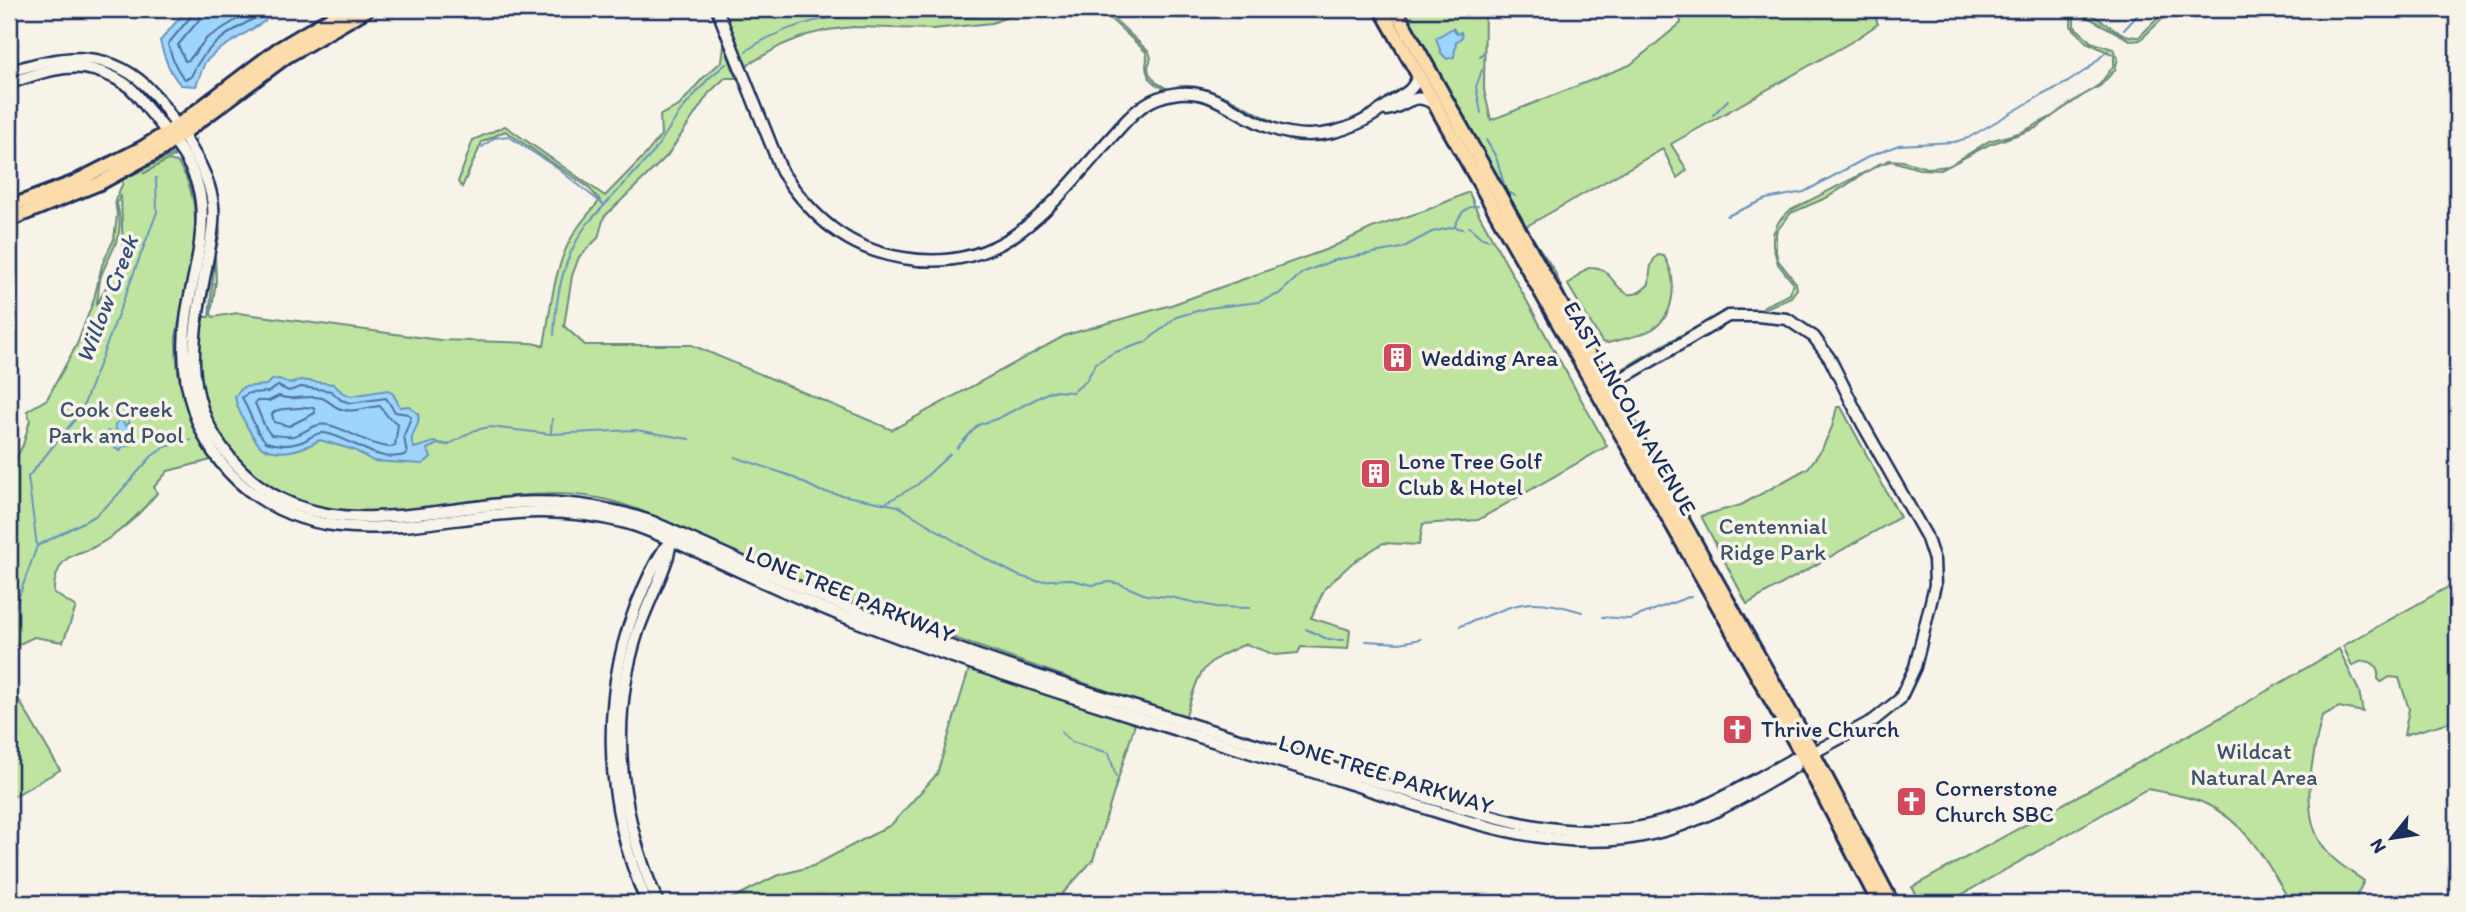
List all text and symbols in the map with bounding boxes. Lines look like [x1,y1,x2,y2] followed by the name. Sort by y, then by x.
[69,229,145,367] water label: Willow Creek
[1557,296,1703,520] street label: EAST LINCOLN AVENUE
[1381,341,1415,375] building icon: Wedding Area
[1421,344,1558,372] place label: Wedding Area
[48,395,184,449] park label: Cook Creek Park and Pool
[1398,447,1542,501] place label: Lone Tree Golf Club & Hotel
[1358,457,1392,491] building icon: Lone Tree Golf Club & Hotel
[1719,512,1828,566] park label: Centennial Ridge Park
[741,539,959,649] street label: LONE TREE PARKWAY
[1721,712,1755,746] church icon: Thrive Church
[1761,715,1900,743] place label: Thrive Church
[1275,728,1497,820] street label: LONE TREE PARKWAY
[2190,737,2318,791] park label: Wildcat Natural Area
[1935,774,2058,828] place label: Cornerstone Church SBC
[1895,784,1929,818] church icon: Cornerstone Church SBC
[2358,804,2428,874] north arrow
[2365,835,2391,858] text: N

